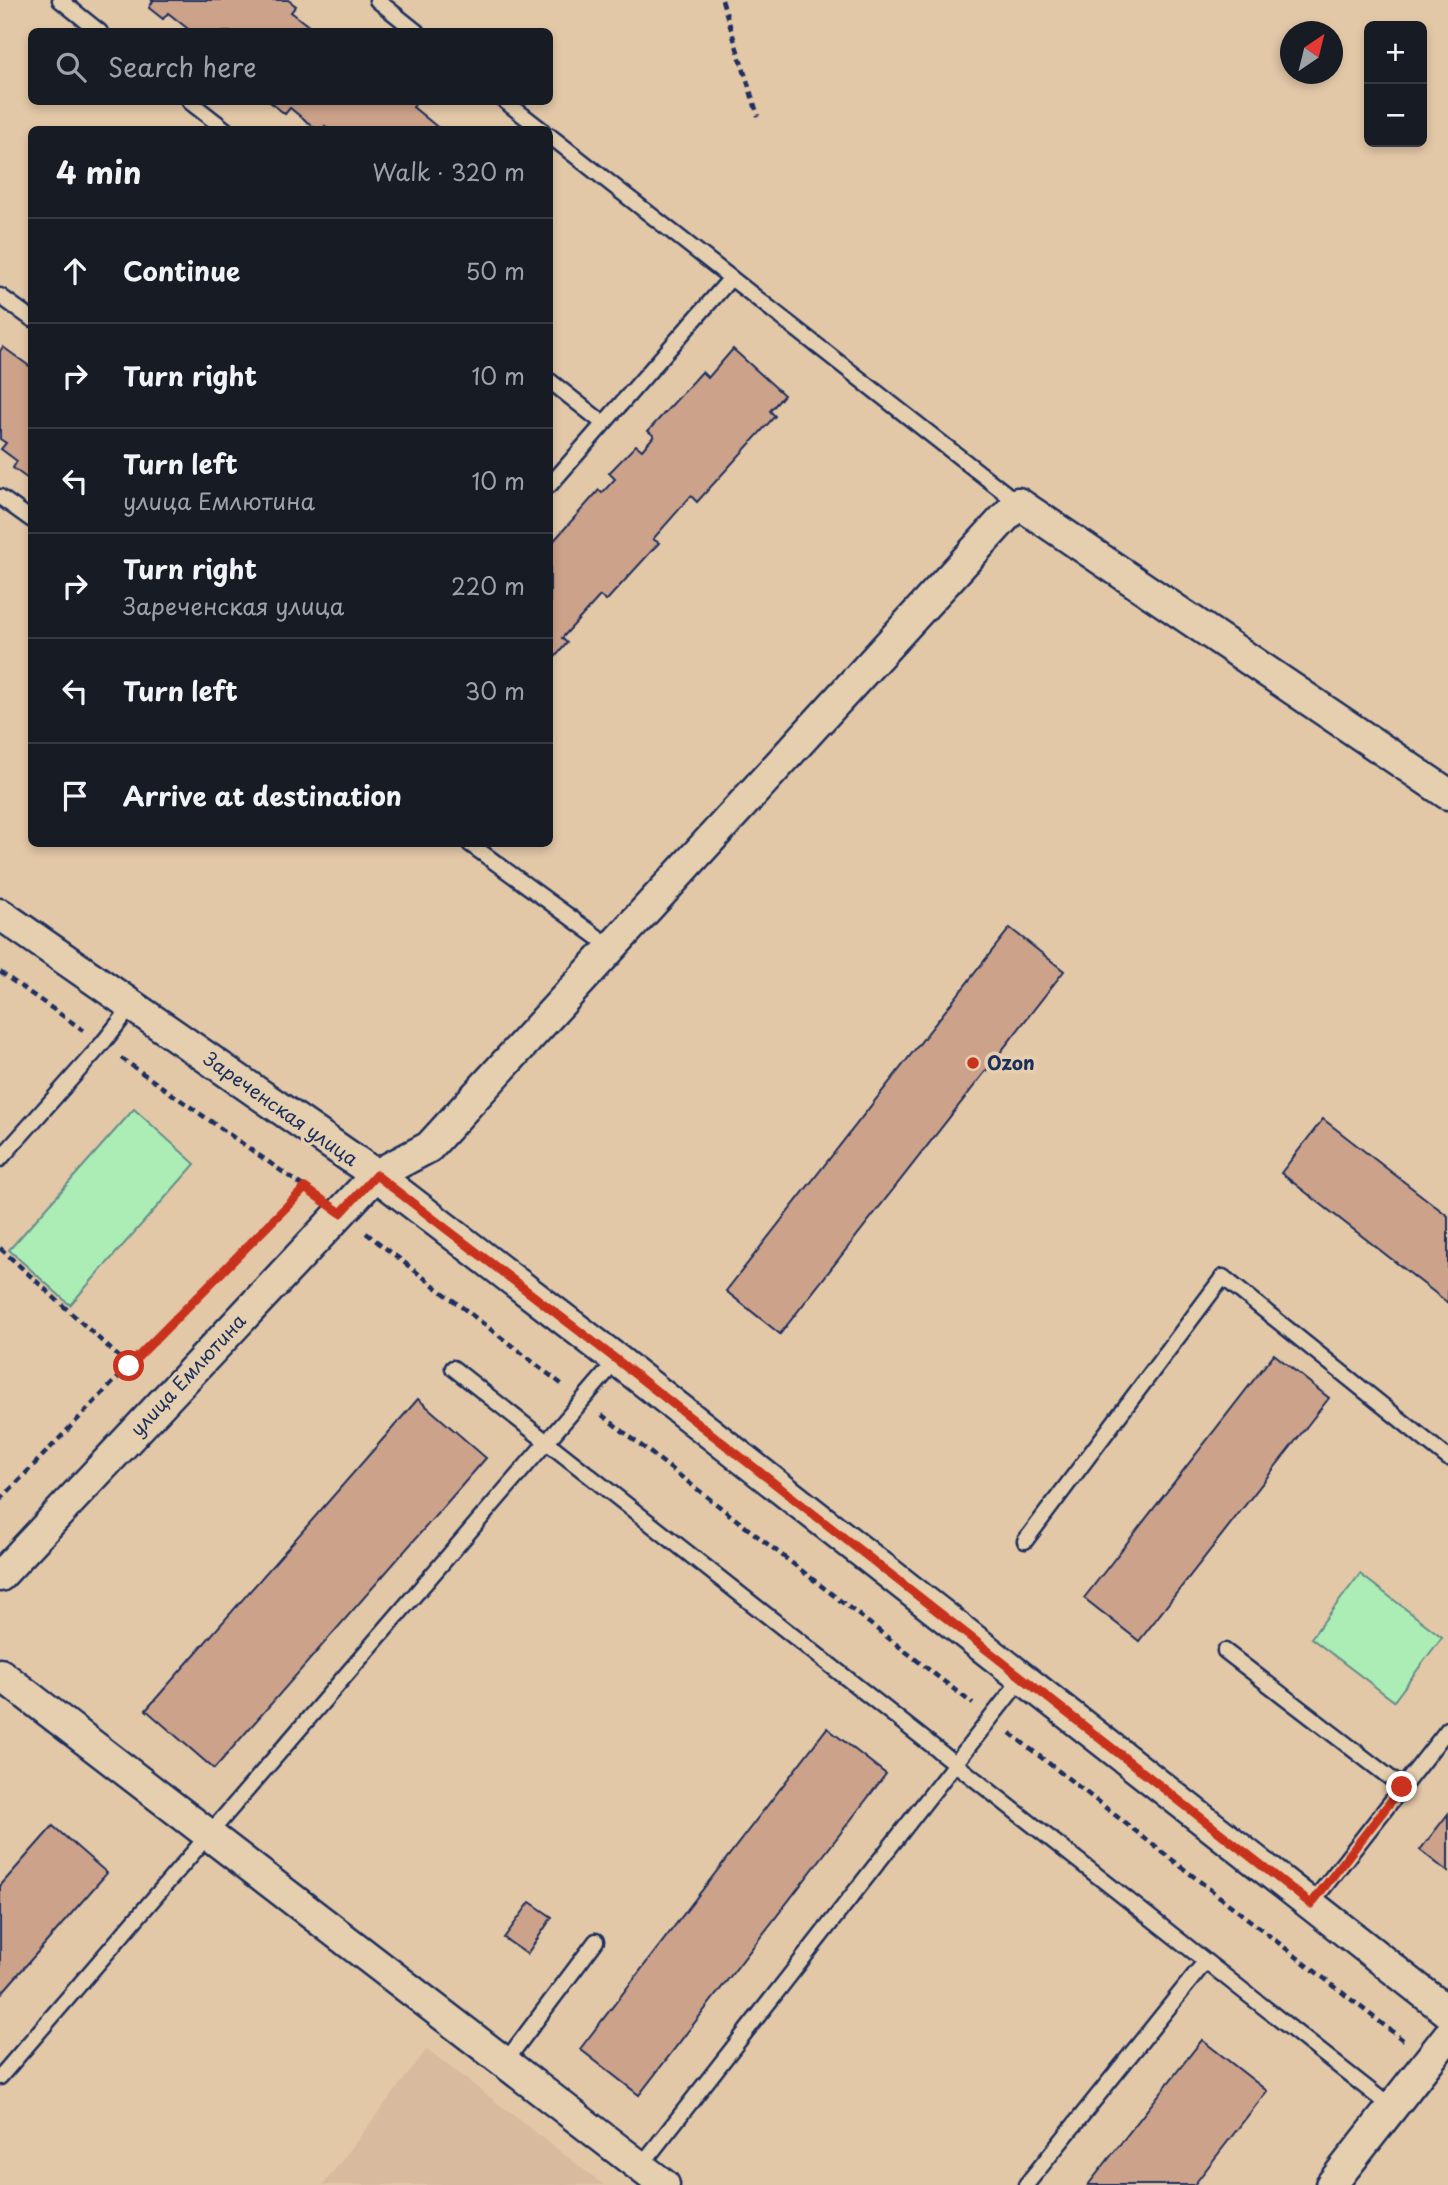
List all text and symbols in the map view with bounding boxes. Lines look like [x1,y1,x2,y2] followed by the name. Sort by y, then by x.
[1280,21,1343,84] north arrow
[1364,21,1427,147] map controls
[1364,21,1427,84] button: +
[28,28,553,105] search box
[108,47,257,86] text: Search here
[52,48,90,86] icon: search
[1364,84,1427,147] button: −
[56,149,142,194] text: 4 min
[372,154,525,189] text: Walk · 320 m
[123,251,240,290] text: Continue
[56,252,94,290] icon: ahead
[465,253,525,288] text: 50 m
[123,356,257,395] text: Turn right
[56,357,94,395] icon: right
[471,358,525,393] text: 10 m
[123,444,238,483] text: Turn left
[56,462,94,500] icon: left
[471,463,525,498] text: 10 m
[123,483,315,518] text: улица Емлютина
[123,549,257,588] text: Turn right
[56,567,94,605] icon: right
[451,568,525,603] text: 220 m
[123,588,344,623] text: Зареченская улица
[123,671,238,710] text: Turn left
[56,672,94,710] icon: left
[464,673,525,708] text: 30 m
[123,776,402,815] text: Arrive at destination
[56,777,94,815] icon: arrive
[199,1044,365,1172] street label: Зареченская улица
[987,1048,1035,1076] place label: Ozon
[965,1055,981,1071] marker: Ozon
[123,1307,252,1442] street label: улица Емлютина
[113,1350,144,1381] route start
[1386,1771,1417,1802] route end

